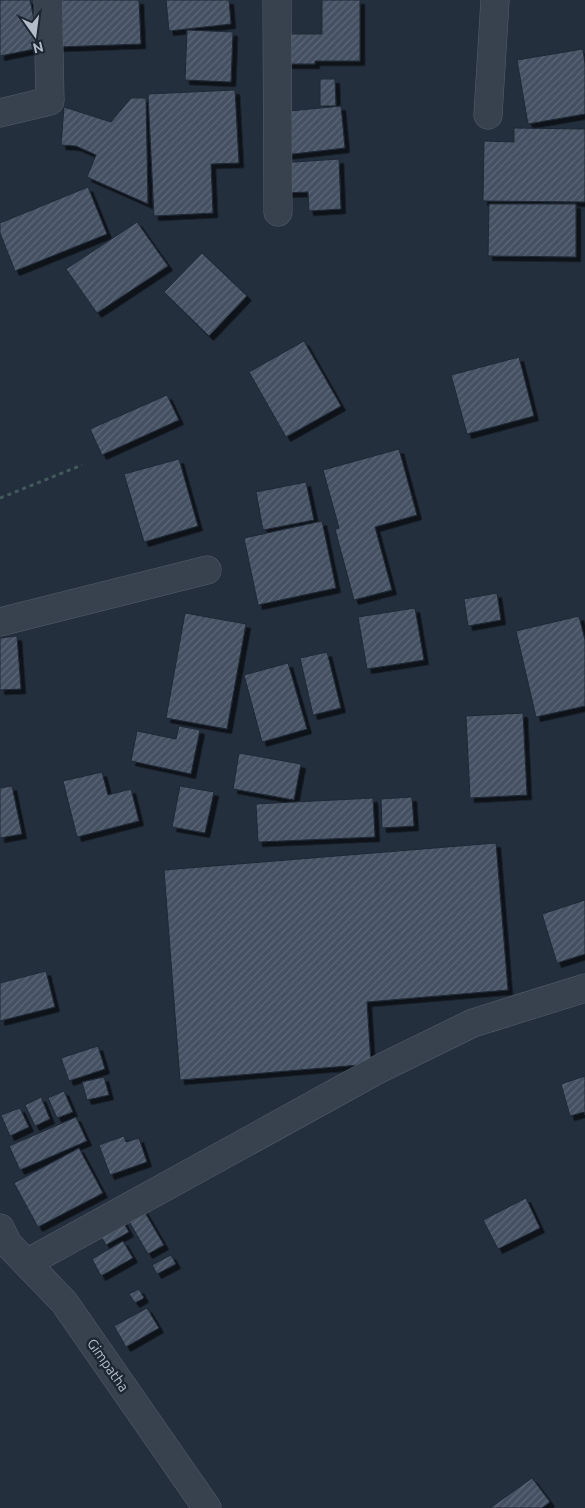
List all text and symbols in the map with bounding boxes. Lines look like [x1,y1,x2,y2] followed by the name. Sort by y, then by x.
[10,10,60,60] north arrow
[31,39,45,57] text: N
[84,1335,132,1395] street label: Gimpatha

